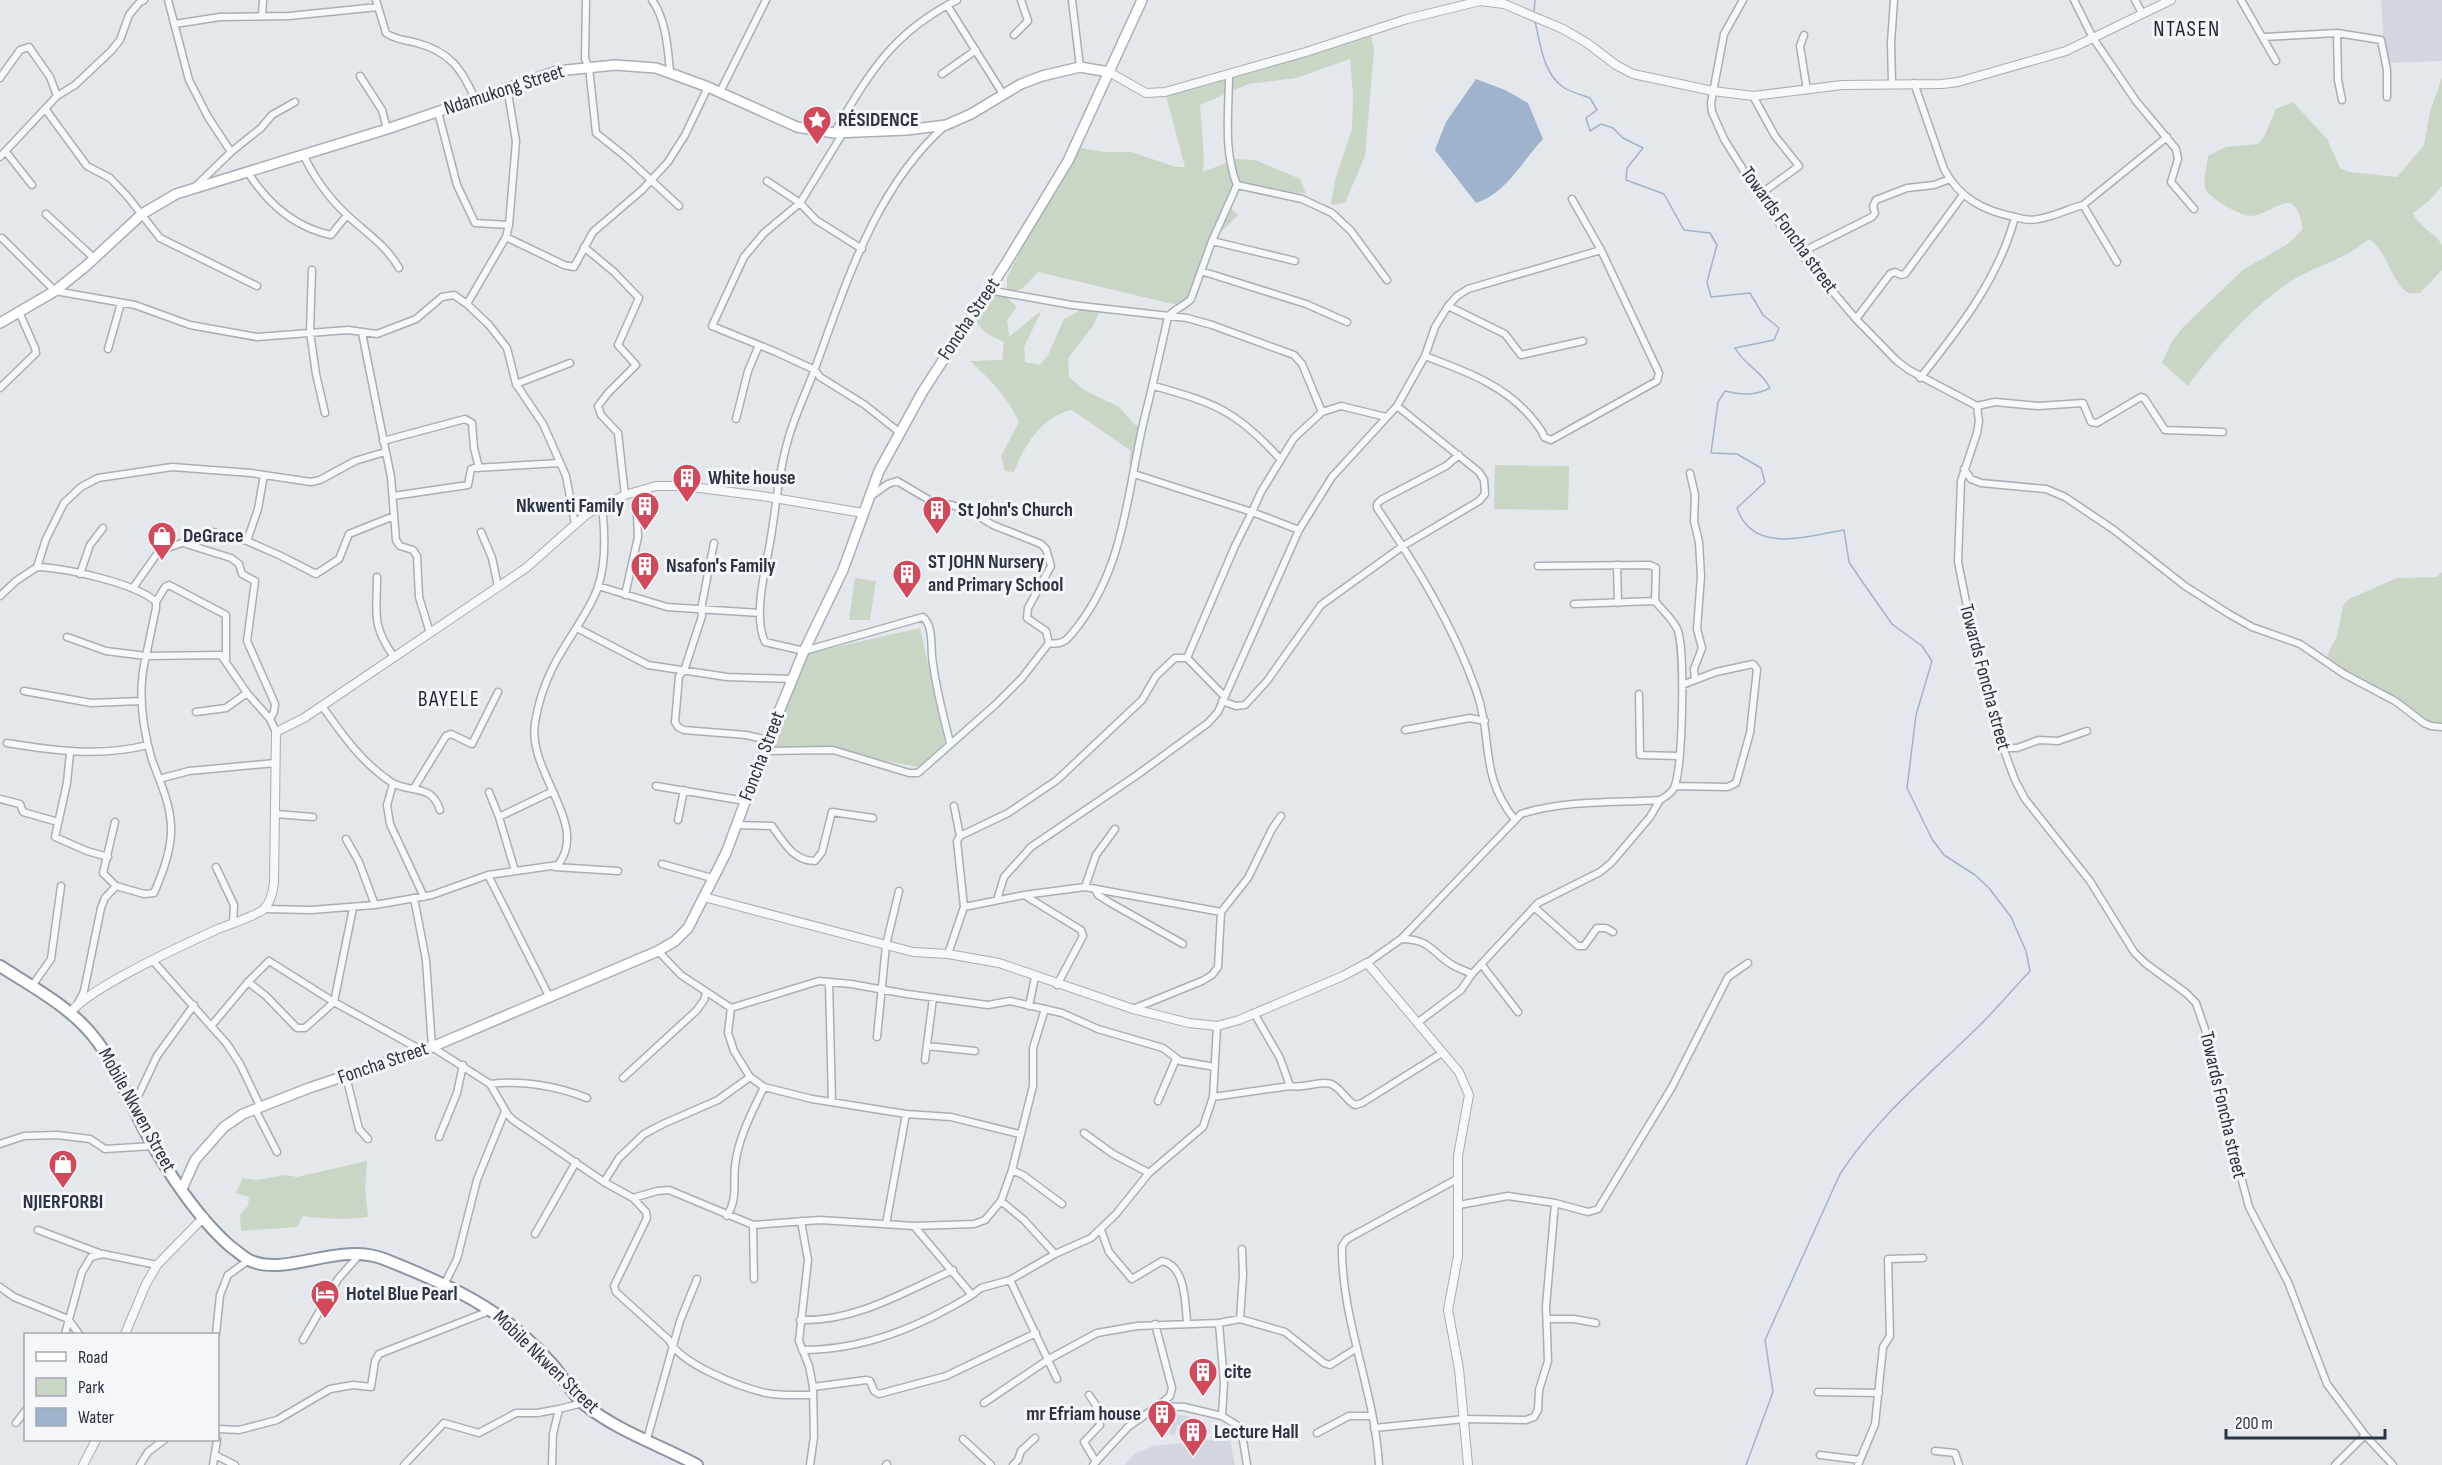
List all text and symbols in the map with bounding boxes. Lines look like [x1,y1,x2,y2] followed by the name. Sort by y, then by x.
[2153,16,2221,43] district label: NTASEN
[441,59,567,121] street label: Ndamukong Street
[801,104,833,146] place icon: RÉSIDENCE
[838,108,919,132] place label: RÉSIDENCE
[1735,162,1843,298] street label: Towards Foncha street
[933,273,1005,365] street label: Foncha Street
[671,462,703,504] building icon: White house
[708,466,796,490] place label: White house
[629,490,661,532] building icon: Nkwenti Family
[516,494,625,518] place label: Nkwenti Family
[921,494,953,536] building icon: St John's Church
[958,498,1073,522] place label: St John's Church
[146,520,178,562] shop icon: DeGrace
[183,524,243,548] place label: DeGrace
[629,550,661,592] building icon: Nsafon's Family
[928,550,1063,597] place label: ST JOHN Nursery and Primary School
[666,554,776,578] place label: Nsafon's Family
[891,558,923,600] building icon: ST JOHN Nursery and Primary School
[1954,601,2016,753] street label: Towards Foncha street
[418,686,480,713] district label: BAYELE
[734,708,790,804] street label: Foncha Street
[2194,1029,2252,1181] street label: Towards Foncha street
[335,1036,431,1090] street label: Foncha Street
[93,1044,181,1176] street label: Mobile Nkwen Street
[47,1148,79,1190] shop icon: NJIERFORBI
[23,1190,103,1214] place label: NJIERFORBI
[309,1278,341,1320] hotel icon: Hotel Blue Pearl
[346,1282,458,1306] place label: Hotel Blue Pearl
[488,1305,604,1419] street label: Mobile Nkwen Street
[24,1333,219,1441] legend
[78,1347,108,1368] text: Road
[1187,1356,1219,1398] building icon: cite
[1224,1360,1252,1384] place label: cite
[78,1377,104,1398] text: Park
[1146,1398,1178,1440] building icon: mr Efriam house
[1026,1402,1141,1426] place label: mr Efriam house
[2226,1402,2385,1440] scale bar
[78,1407,114,1428] text: Water
[2235,1413,2273,1434] text: 200 m
[1177,1416,1209,1458] building icon: Lecture Hall
[1214,1420,1299,1444] place label: Lecture Hall

